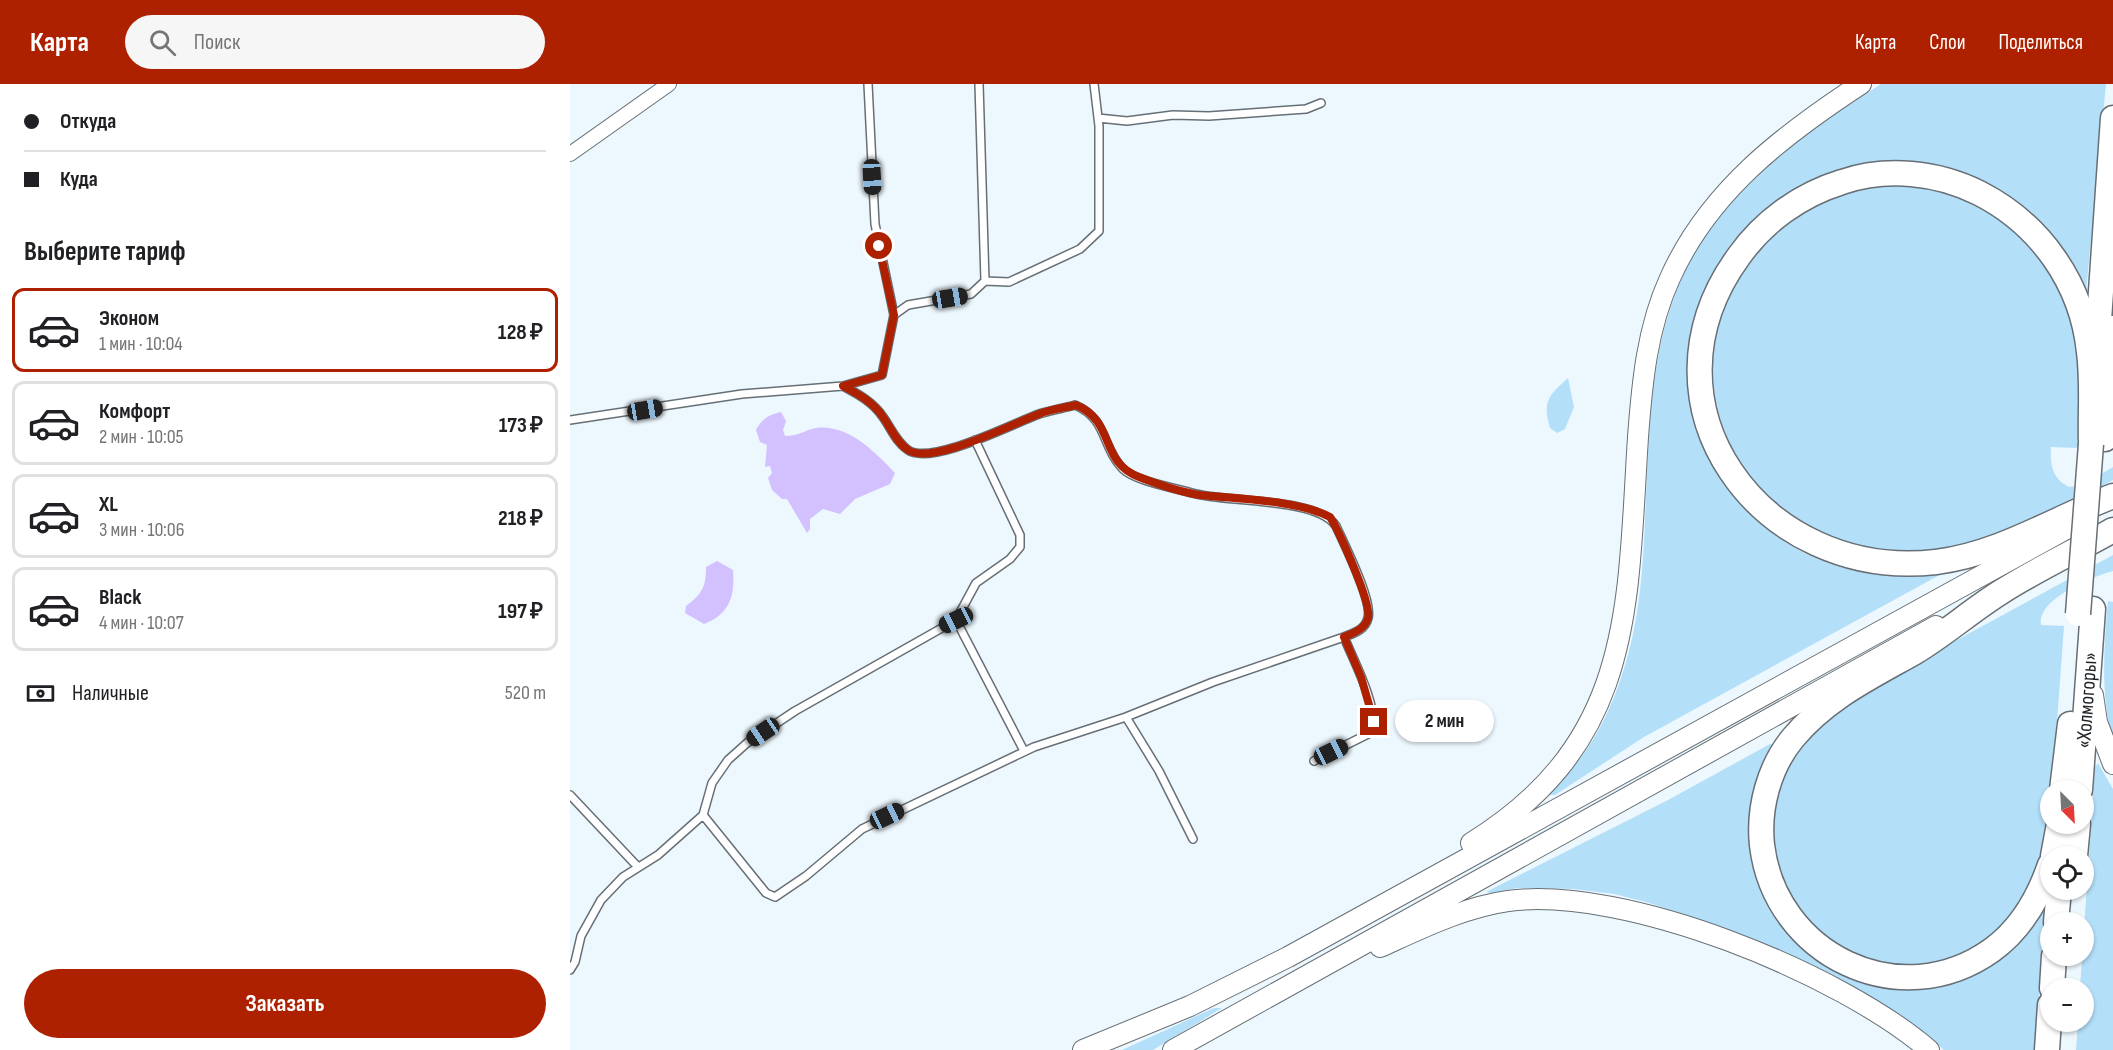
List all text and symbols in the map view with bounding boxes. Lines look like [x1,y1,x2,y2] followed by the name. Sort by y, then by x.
[125,15,545,69] search box
[30,26,89,59] text: Карта
[146,26,179,59] icon: search
[194,29,240,56] text: Поиск
[1855,30,1896,55] text: Карта
[1929,30,1965,55] text: Слои
[1998,30,2083,55] text: Поделиться
[60,108,116,135] text: Откуда
[862,159,882,195] car
[60,166,98,193] text: Куда
[865,232,892,259] route start
[24,236,186,268] text: Выберите тариф
[931,286,969,310] car
[27,303,81,357] icon: car
[99,305,159,332] text: Эконом
[498,319,543,346] text: 128 ₽
[99,332,183,356] text: 1 мин · 10:04
[27,396,81,450] icon: car
[99,398,170,425] text: Комфорт
[626,398,664,422] car
[499,412,543,439] text: 173 ₽
[99,425,184,449] text: 2 мин · 10:05
[27,489,81,543] icon: car
[99,491,118,518] text: XL
[498,505,543,532] text: 218 ₽
[99,518,185,542] text: 3 мин · 10:06
[27,582,81,636] icon: car
[99,584,141,611] text: Black
[498,598,543,625] text: 197 ₽
[936,604,976,636] car
[99,611,184,635] text: 4 мин · 10:07
[2071,651,2103,749] street label: «Холмогоры»
[24,677,57,710] icon: cash
[72,680,149,707] text: Наличные
[505,681,546,705] text: 520 m
[1395,701,1494,743] callout: 2 мин
[1360,708,1387,735] route end
[1425,709,1464,733] text: 2 мин
[743,714,783,750] car
[1311,736,1351,768] car
[2040,780,2094,834] north arrow
[2040,780,2094,1032] map controls
[867,800,907,832] car
[2040,846,2094,900] button: locate
[2040,912,2094,966] button: +
[24,969,546,1038] button: Заказать
[2040,978,2094,1032] button: −

